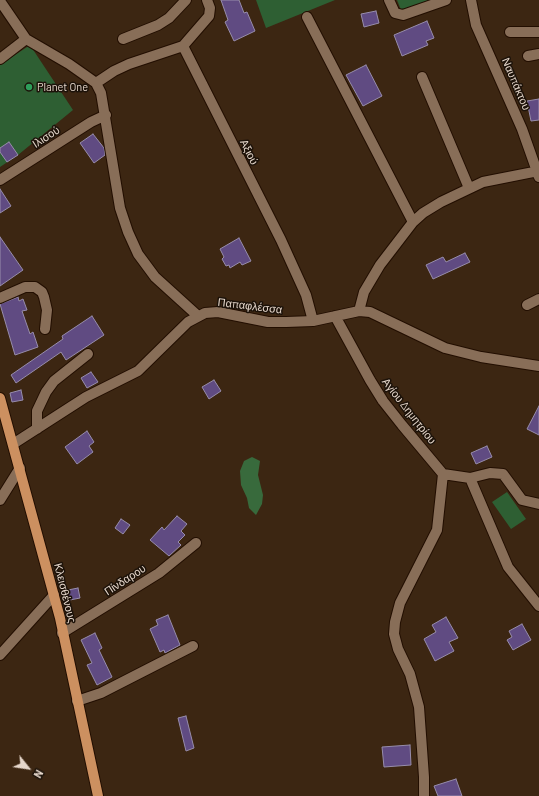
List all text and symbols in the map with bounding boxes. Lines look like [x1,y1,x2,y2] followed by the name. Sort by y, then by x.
[499,56,533,112] street label: Ναυπάκτου
[37,80,88,94] place label: Planet One
[24,82,34,92] marker: Planet One
[30,123,62,151] street label: Ιλισού
[237,137,261,167] street label: Αξιού
[217,295,283,317] street label: Παπαφλέσσα
[379,375,439,447] street label: Αγίου Δημητρίου
[51,562,79,624] street label: Κλεισθένους
[102,562,148,598] street label: Πίνδαρου
[8,748,48,788] north arrow
[31,768,46,781] text: N

